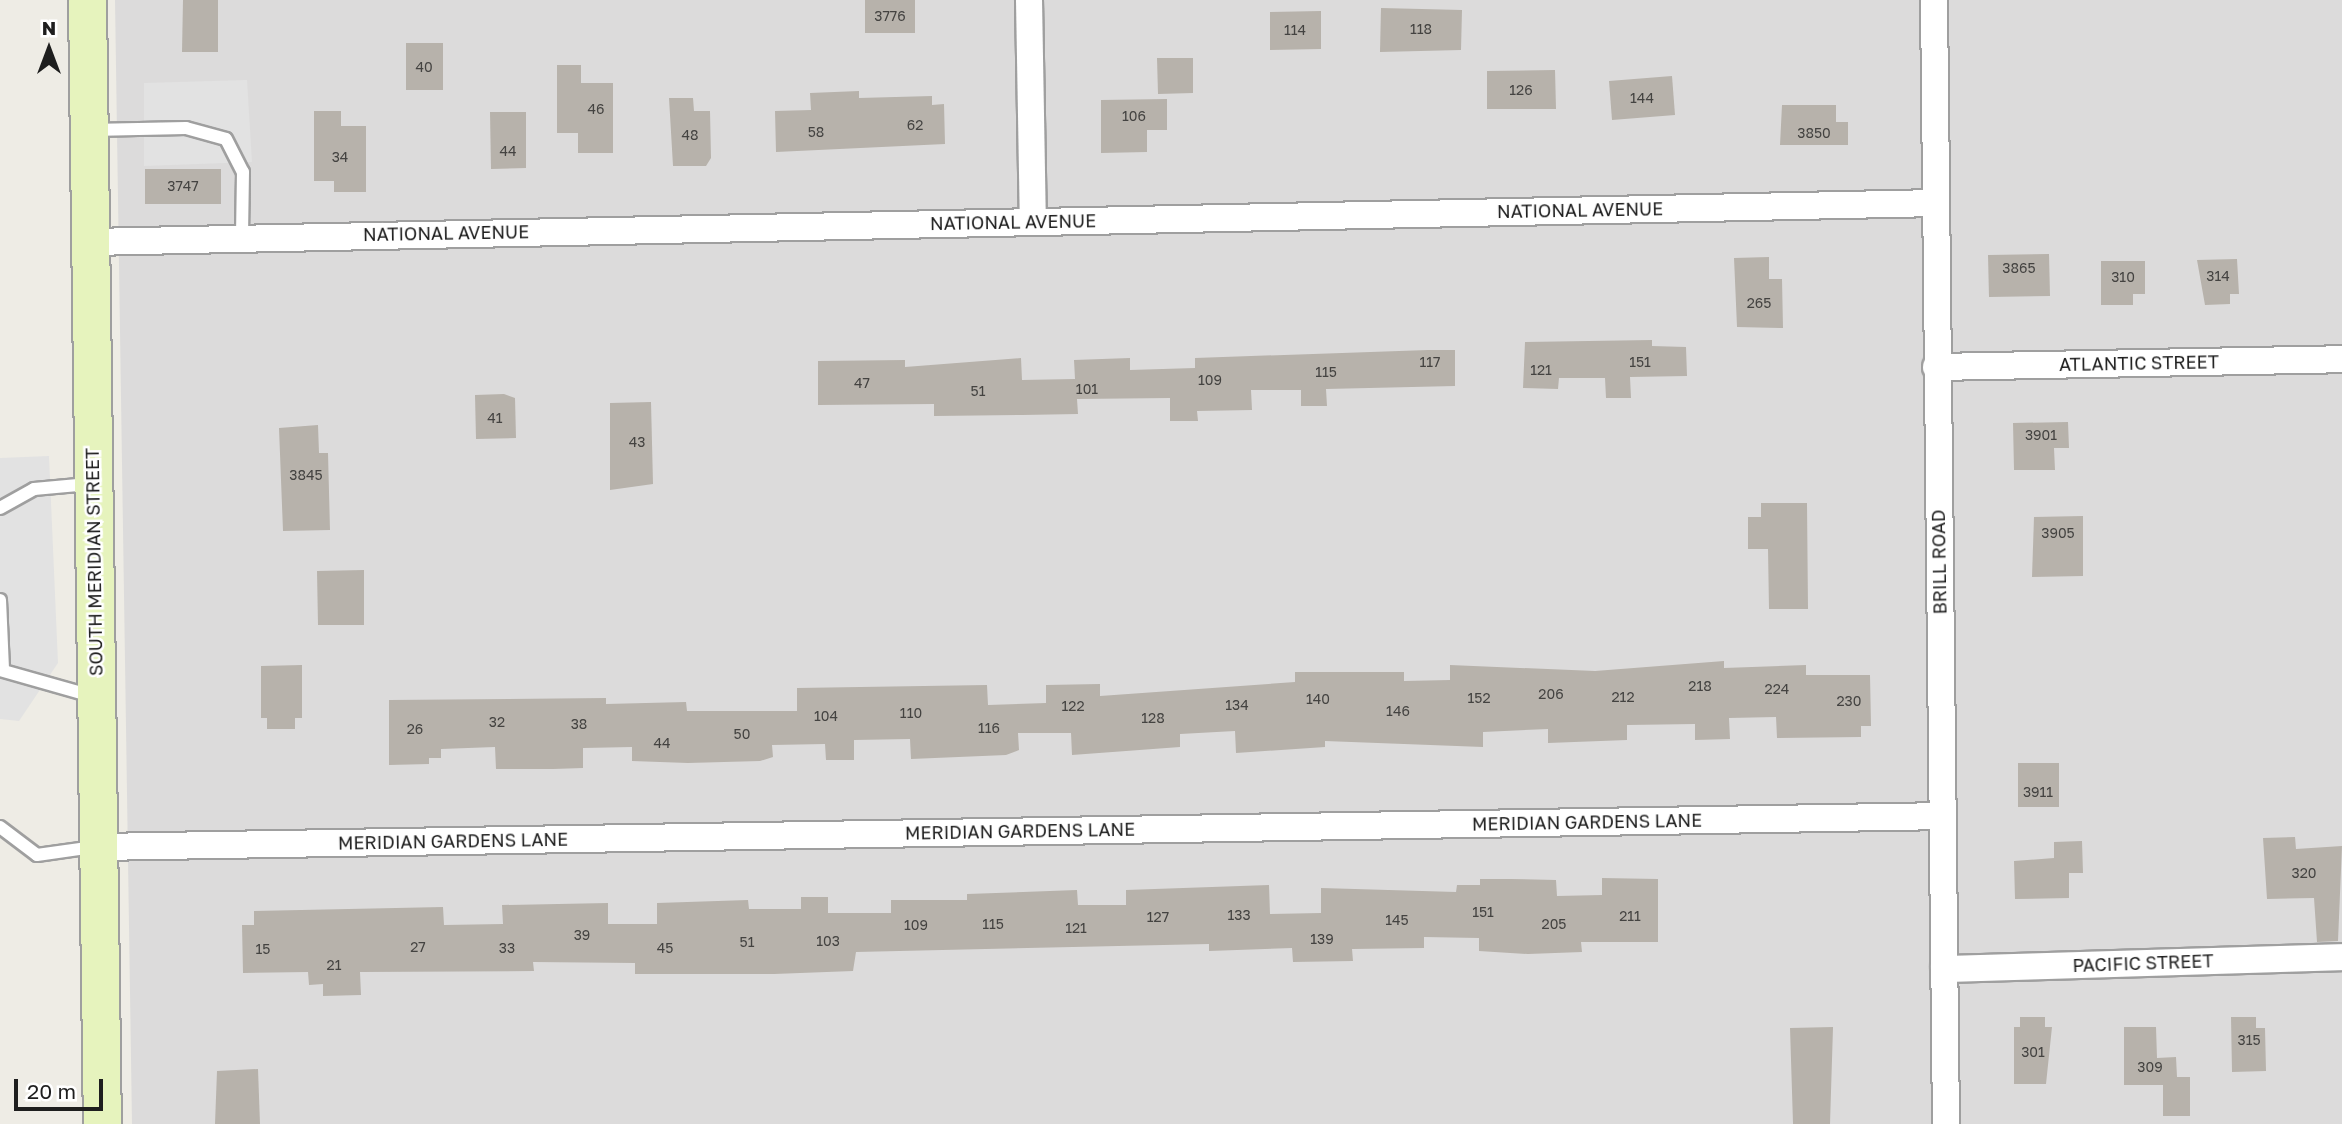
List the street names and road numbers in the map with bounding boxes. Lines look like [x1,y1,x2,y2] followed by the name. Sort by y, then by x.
[1497,198,1663,222] street label: NATIONAL AVENUE
[930,210,1096,234] street label: NATIONAL AVENUE
[363,221,529,245] street label: NATIONAL AVENUE
[2059,351,2219,375] street label: ATLANTIC STREET
[81,448,107,676] street label: SOUTH MERIDIAN STREET
[1927,509,1951,615] street label: BRILL ROAD
[1472,809,1702,835] street label: MERIDIAN GARDENS LANE
[905,818,1135,844] street label: MERIDIAN GARDENS LANE
[338,828,568,854] street label: MERIDIAN GARDENS LANE
[2072,950,2214,976] street label: PACIFIC STREET

